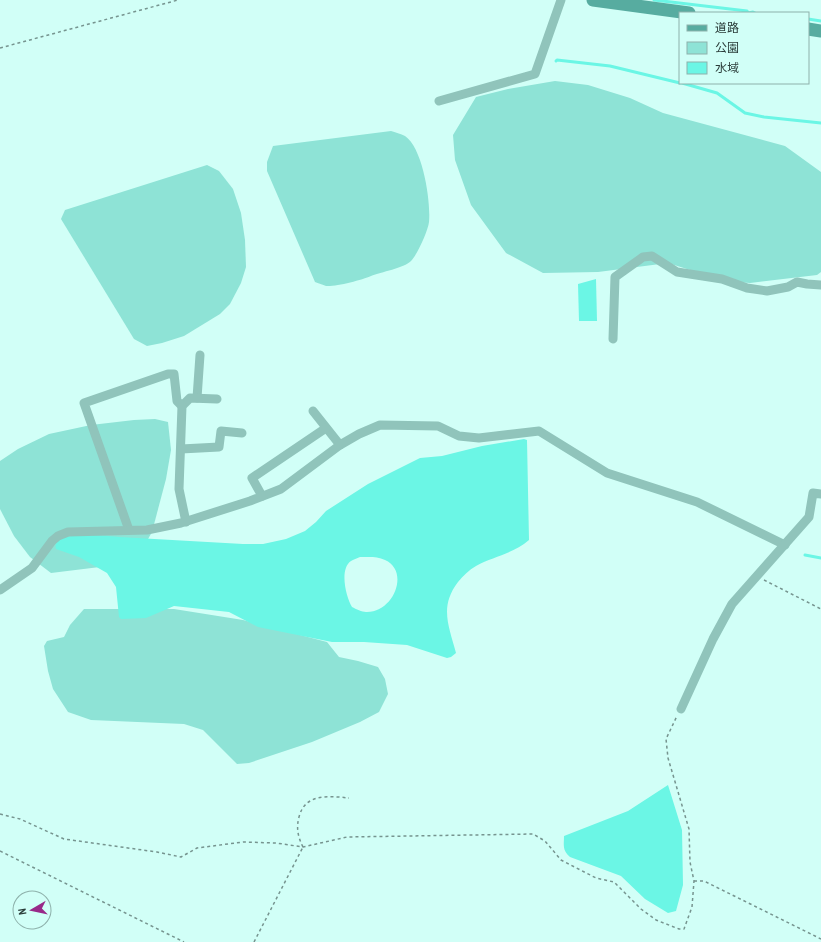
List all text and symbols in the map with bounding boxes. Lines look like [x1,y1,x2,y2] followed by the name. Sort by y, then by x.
[679,12,809,84] legend
[715,20,739,36] text: 道路
[715,40,739,56] text: 公園
[715,60,739,76] text: 水域
[12,890,52,930] north arrow
[15,907,30,916] text: N

